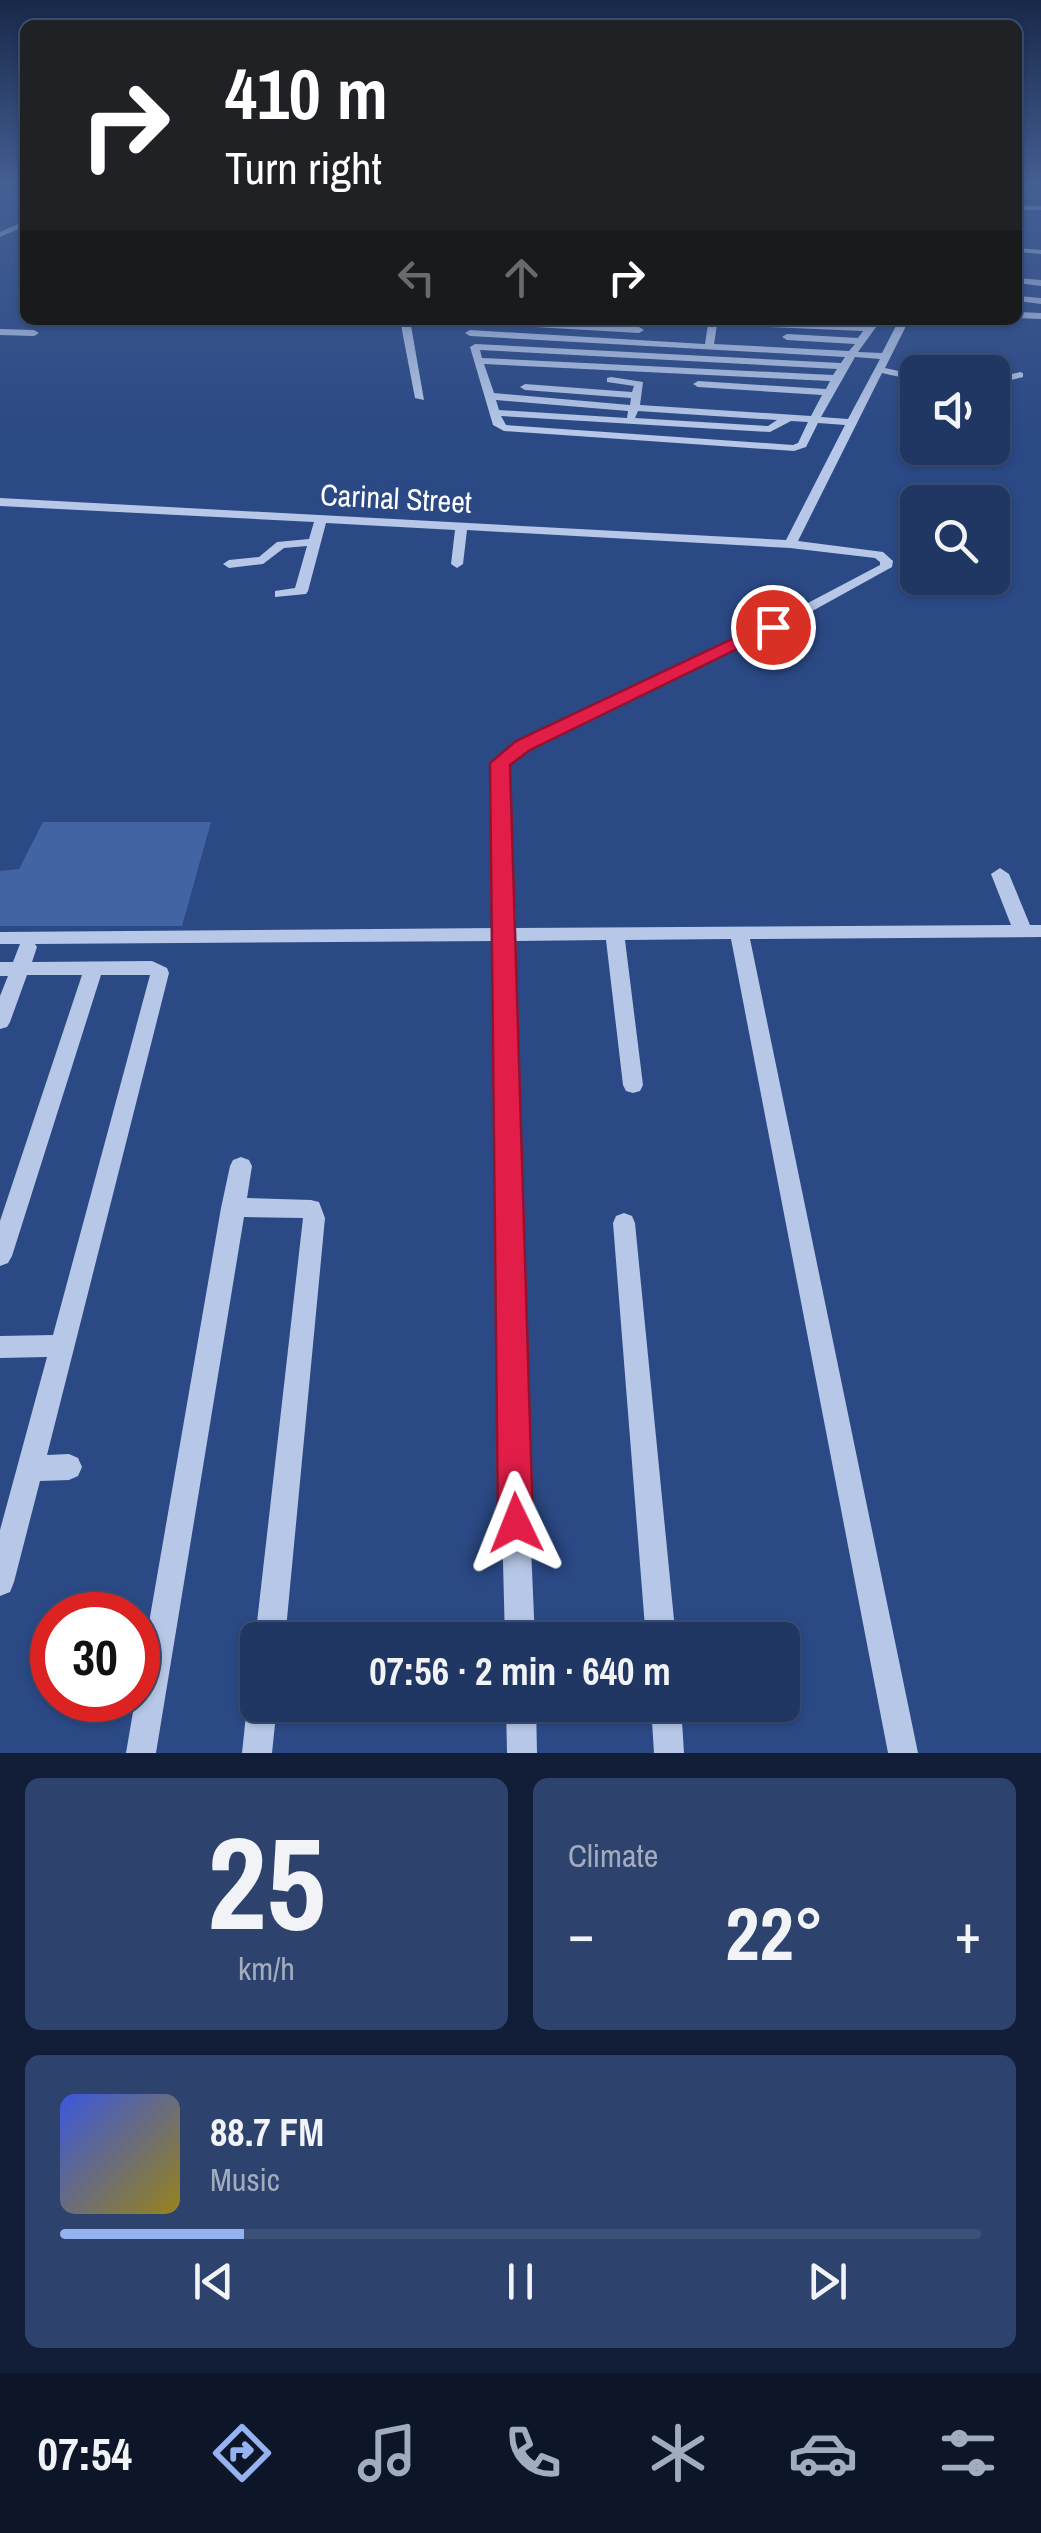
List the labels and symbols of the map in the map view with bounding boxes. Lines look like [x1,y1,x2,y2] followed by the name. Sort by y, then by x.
[319,474,473,522] street label: Carinal Street
[731,585,816,670] pin
[464,1471,568,1575] position arrow
[30,1592,160,1722] speed limit sign: 30

